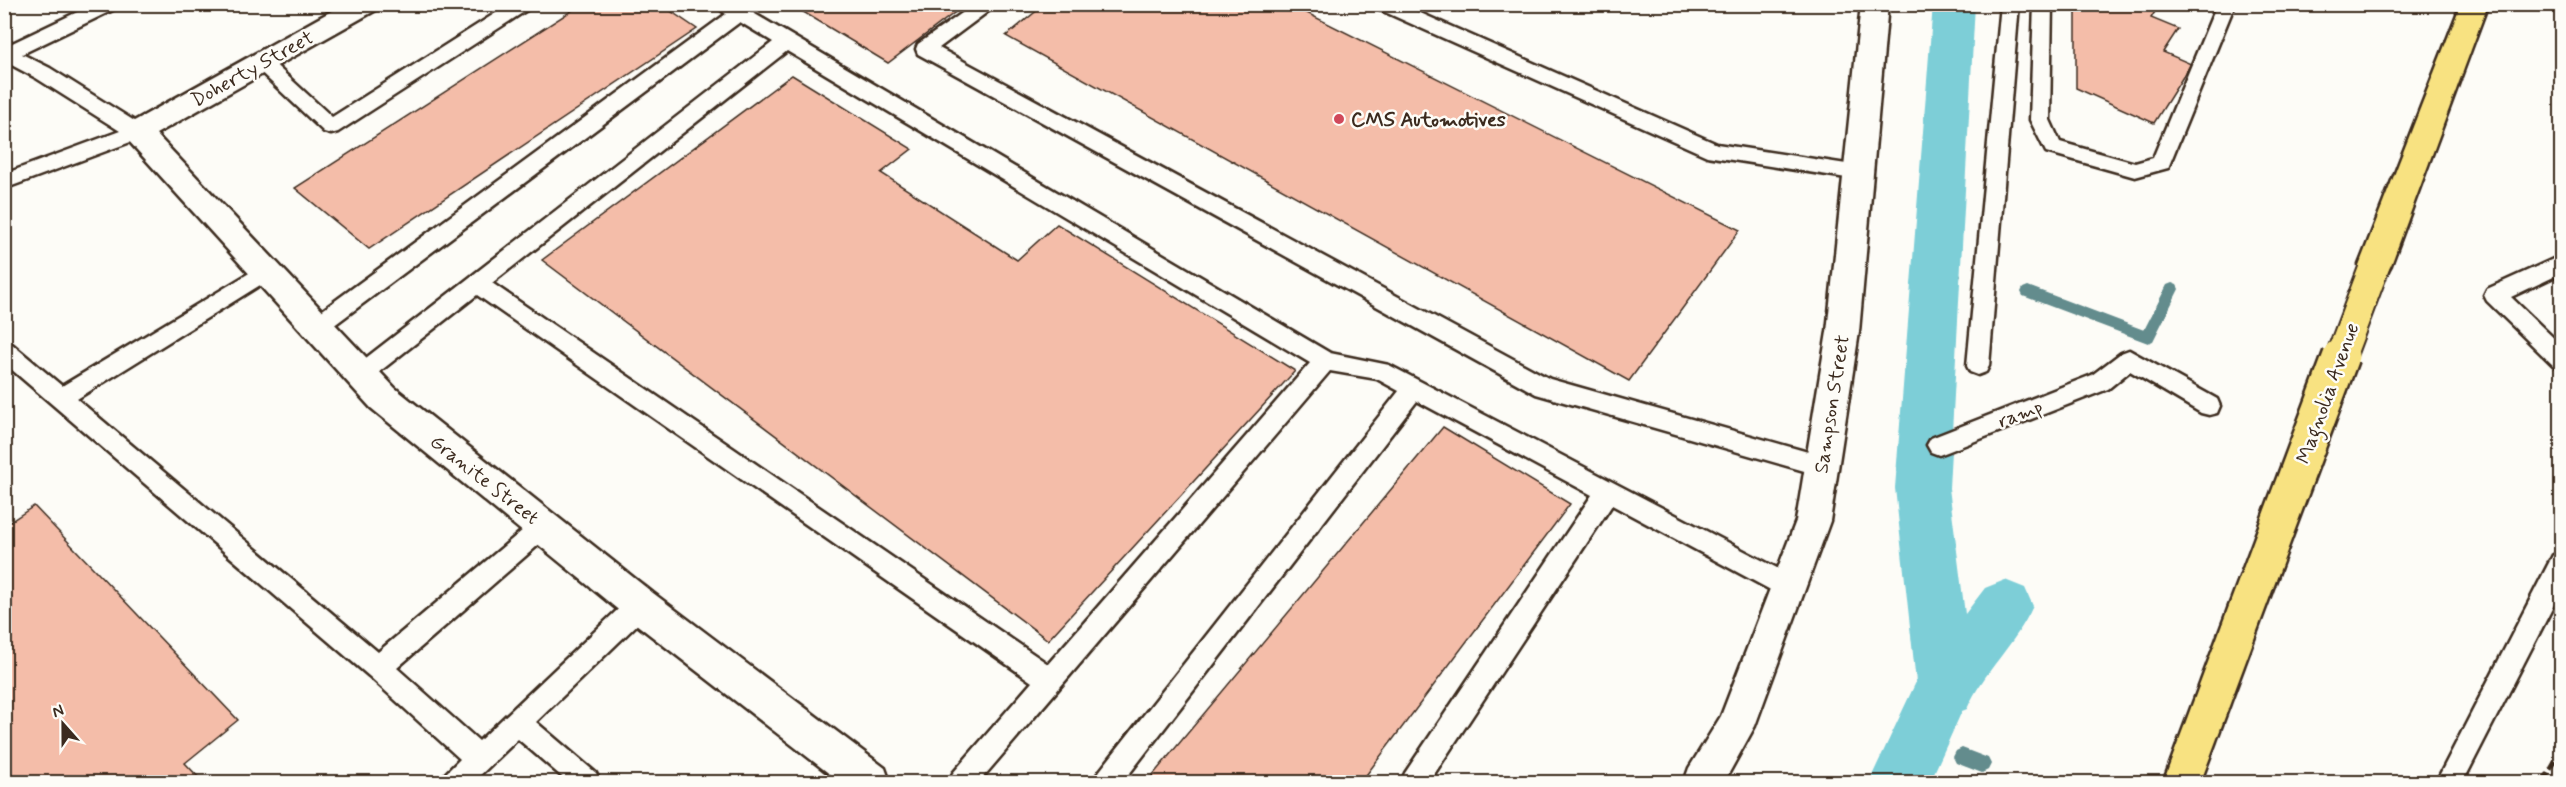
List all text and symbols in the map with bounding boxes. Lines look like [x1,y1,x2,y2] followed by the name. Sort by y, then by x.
[187,24,319,114] street label: Doherty Street
[1351,107,1506,134] place label: CMS Automotives
[1332,112,1346,126] marker: CMS Automotives
[2290,319,2368,468] street label: Magnolia Avenue
[1808,333,1857,476] street label: Sampson Street
[1994,394,2047,435] street label: ramp
[424,429,544,531] street label: Granite Street
[33,694,93,754] north arrow
[49,700,67,723] text: N

